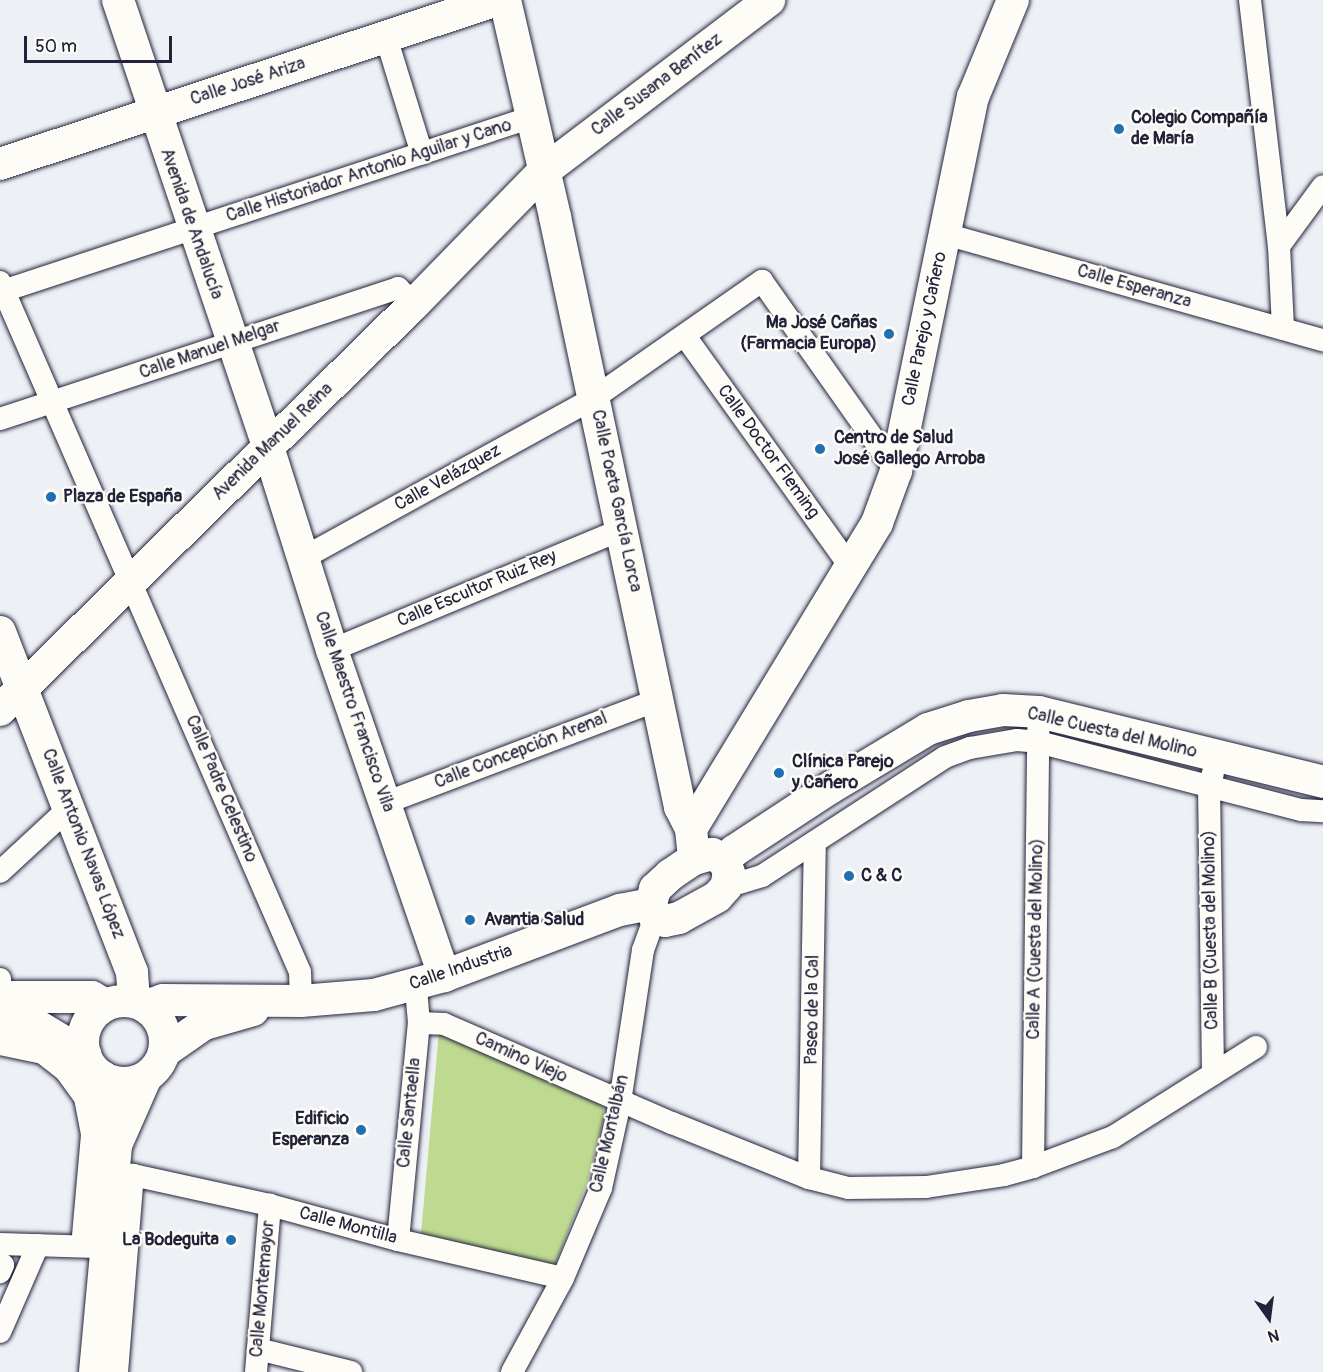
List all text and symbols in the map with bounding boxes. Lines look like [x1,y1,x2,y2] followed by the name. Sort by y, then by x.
[27,24,176,62] scale bar
[587,29,727,141] street label: Calle Susana Benítez
[35,35,77,58] text: 50 m
[188,53,308,111] street label: Calle José Ariza
[1131,108,1268,150] place label: Colegio Compañía de María
[223,115,515,227] street label: Calle Historiador Antonio Aguilar y Cano
[1112,122,1126,136] marker: Colegio Compañía de María
[155,146,227,302] street label: Avenida de Andalucía
[898,250,952,408] street label: Calle Parejo y Cañero
[1074,260,1194,314] street label: Calle Esperanza
[740,313,877,356] place label: Mª José Cañas (Farmacia Europa)
[137,316,283,384] street label: Calle Manuel Melgar
[882,327,896,341] marker: Mª José Cañas (Farmacia Europa)
[208,379,338,505] street label: Avenida Manuel Reina
[712,381,824,523] street label: Calle Doctor Fleming
[586,408,646,594] street label: Calle Poeta García Lorca
[834,428,985,470] place label: Centro de Salud José Gallego Arroba
[391,440,505,516] street label: Calle Velázquez
[811,440,829,458] marker: Centro de Salud José Gallego Arroba
[63,486,182,508] place label: Plaza de España
[44,490,58,504] marker: Plaza de España
[394,546,560,632] street label: Calle Escultor Ruiz Rey
[309,609,399,815] street label: Calle Maestro Francisco Vila
[1025,703,1199,763] street label: Calle Cuesta del Molino
[431,708,611,794] street label: Calle Concepción Arenal
[180,712,262,866] street label: Calle Padre Celestino
[37,746,129,942] street label: Calle Antonio Navas López
[792,752,894,795] place label: Clínica Parejo y Cañero
[770,764,788,782] marker: Clínica Parejo y Cañero
[1198,830,1224,1030] street label: Calle B (Cuesta del Molino)
[1023,838,1049,1040] street label: Calle A (Cuesta del Molino)
[861,865,902,887] place label: C & C
[842,869,856,883] marker: C & C
[484,909,584,931] place label: Avantia Salud
[461,911,479,929] marker: Avantia Salud
[407,940,515,996] street label: Calle Industria
[801,955,825,1065] street label: Paseo de la Cal
[471,1028,571,1088] street label: Camino Viejo
[393,1057,427,1169] street label: Calle Santaella
[586,1073,634,1195] street label: Calle Montalbán
[272,1109,349,1152] place label: Edificio Esperanza
[354,1123,368,1137] marker: Edificio Esperanza
[297,1203,399,1249] street label: Calle Montilla
[246,1220,280,1358] street label: Calle Montemayor
[122,1229,219,1251] place label: La Bodeguita
[224,1233,238,1247] marker: La Bodeguita
[1239,1288,1299,1348] north arrow
[1266,1324,1281,1346] text: N

